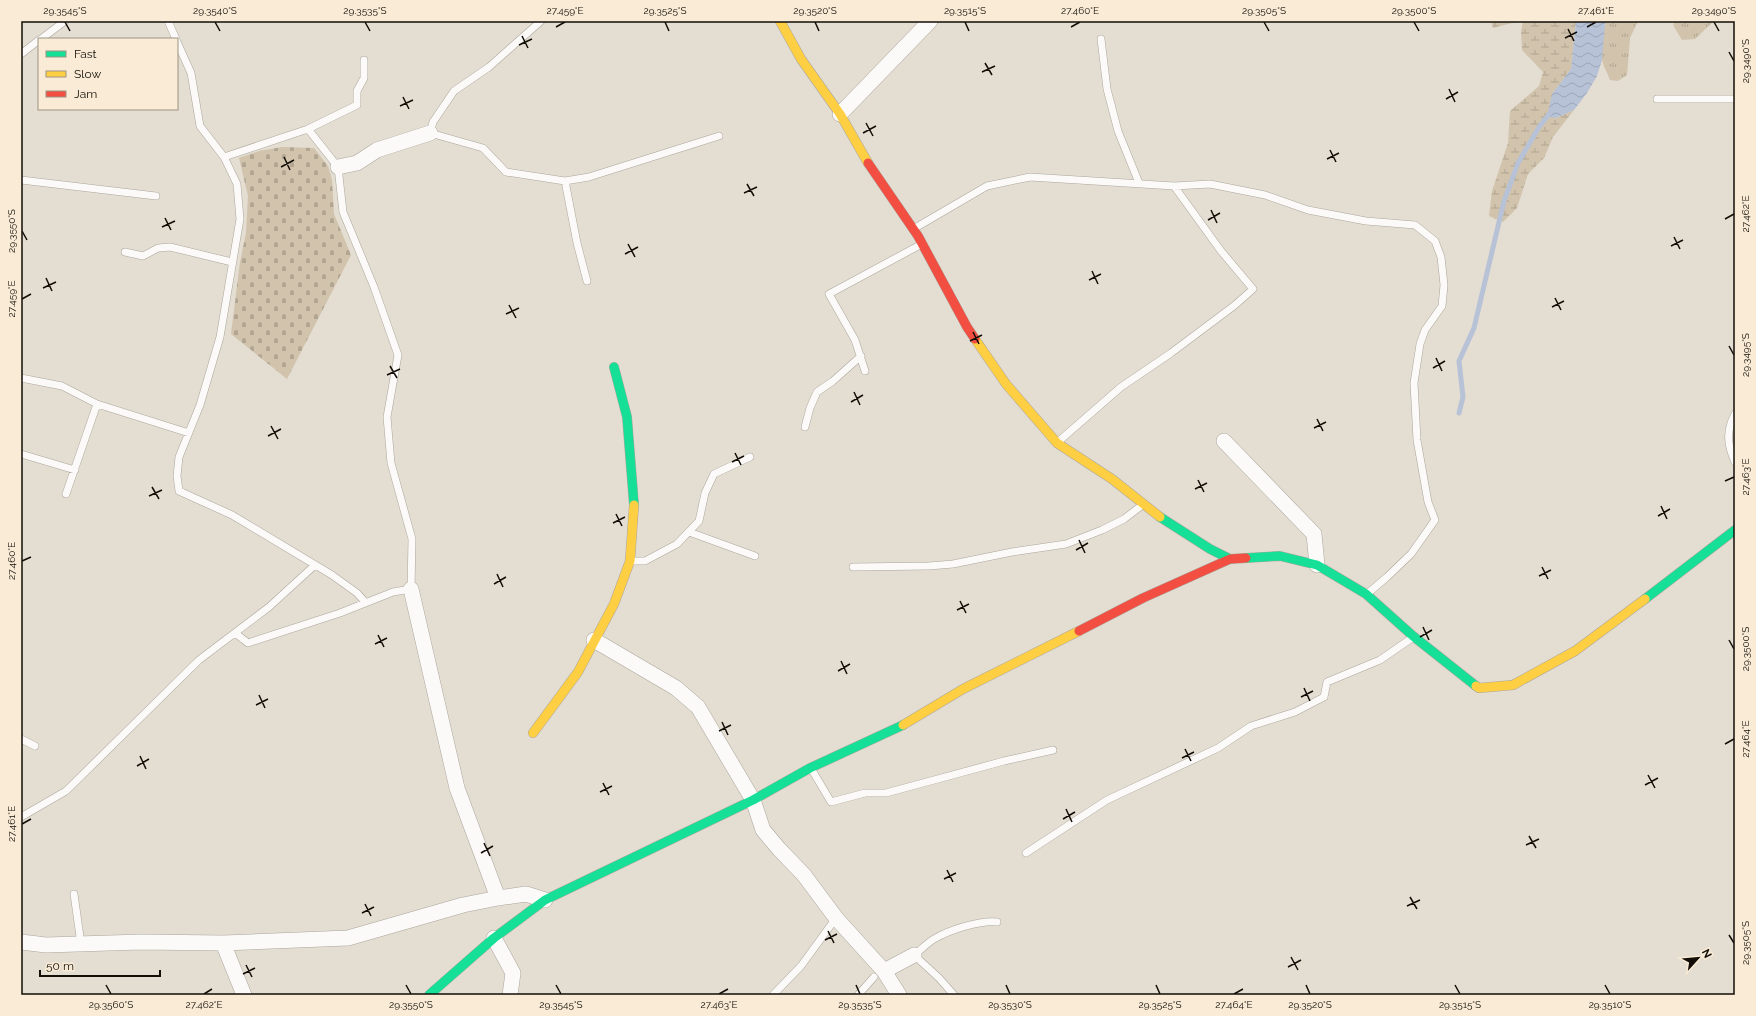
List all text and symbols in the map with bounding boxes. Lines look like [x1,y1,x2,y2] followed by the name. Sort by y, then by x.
[43,5,87,16] text: 29.3545°S
[193,5,237,16] text: 29.3540°S
[343,5,387,16] text: 29.3535°S
[547,5,583,16] text: 27.459°E
[643,5,687,16] text: 29.3525°S
[793,5,837,16] text: 29.3520°S
[944,5,986,16] text: 29.3515°S
[1061,5,1099,16] text: 27.460°E
[1242,5,1286,16] text: 29.3505°S
[1392,5,1436,16] text: 29.3500°S
[1578,5,1614,16] text: 27.461°E
[1692,5,1736,16] text: 29.3490°S
[38,38,178,110] legend
[1740,39,1751,83] text: 29.3490°S
[74,47,97,61] text: Fast
[74,67,101,81] text: Slow
[74,87,97,101] text: Jam
[1740,195,1751,233] text: 27.462°E
[6,209,17,253] text: 29.3550°S
[6,281,17,317] text: 27.459°E
[1740,333,1751,377] text: 29.3495°S
[1740,458,1751,496] text: 27.463°E
[6,542,17,580] text: 27.460°E
[1740,627,1751,671] text: 29.3500°S
[1740,720,1751,758] text: 27.464°E
[6,806,17,842] text: 27.461°E
[1740,921,1751,965] text: 29.3505°S
[1678,938,1718,978] north arrow
[1699,947,1714,960] text: N
[40,952,160,978] scale bar
[46,959,74,973] text: 50 m
[89,999,133,1010] text: 29.3560°S
[185,999,223,1010] text: 27.462°E
[389,999,433,1010] text: 29.3550°S
[539,999,583,1010] text: 29.3545°S
[700,999,738,1010] text: 27.463°E
[838,999,882,1010] text: 29.3535°S
[988,999,1032,1010] text: 29.3530°S
[1138,999,1182,1010] text: 29.3525°S
[1215,999,1253,1010] text: 27.464°E
[1288,999,1332,1010] text: 29.3520°S
[1439,999,1481,1010] text: 29.3515°S
[1589,999,1631,1010] text: 29.3510°S

